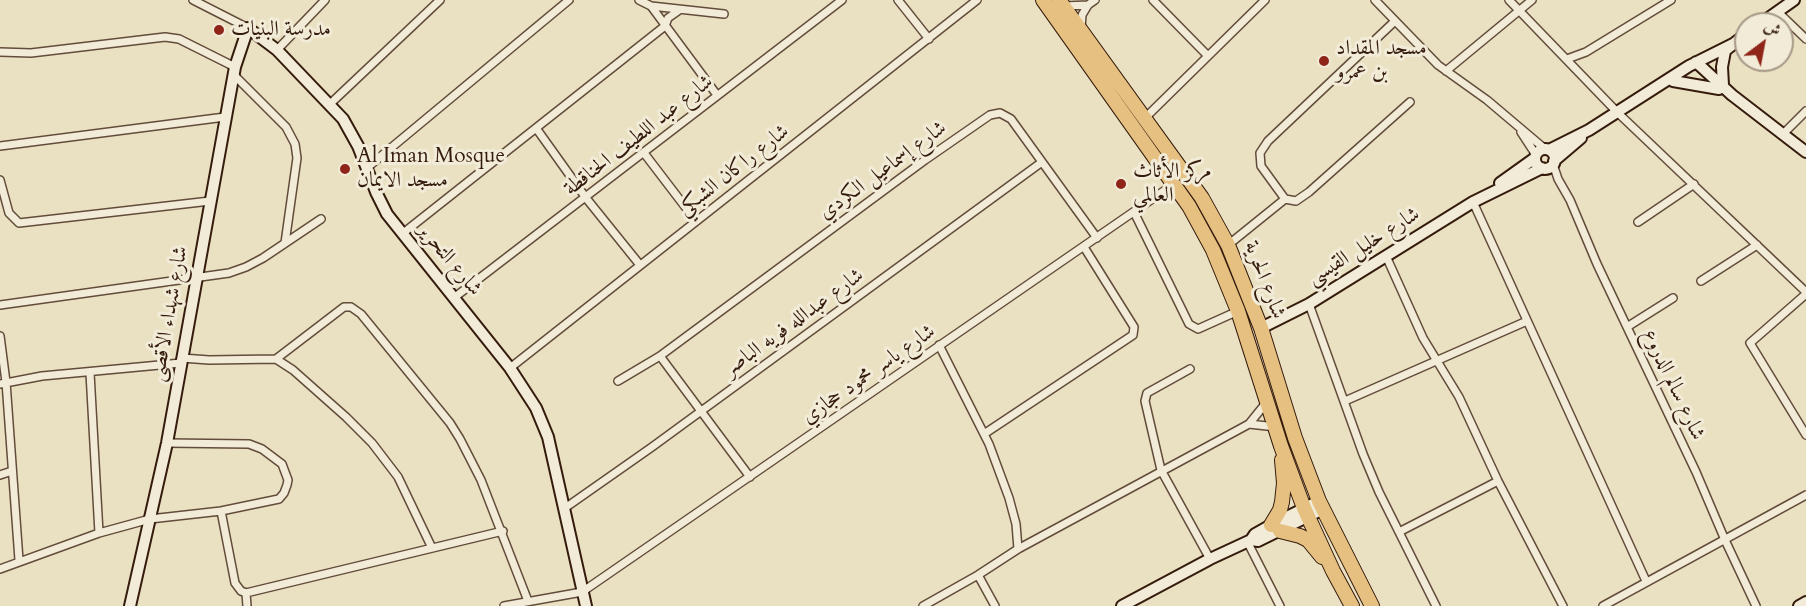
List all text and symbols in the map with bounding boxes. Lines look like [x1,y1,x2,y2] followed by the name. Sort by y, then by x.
[1734,12,1794,72] north arrow
[1760,15,1785,42] text: ش
[231,17,331,43] place label: مدرسة البنيات
[212,23,226,37] marker: مدرسة البنيات
[1336,36,1427,86] place label: مسجد المقداد بن عمرو
[1317,54,1331,68] marker: مسجد المقداد بن عمرو
[559,70,719,202] street label: شارع عبد اللطيف الحناقطة
[814,116,952,226] street label: شارع إسماعيل الكردي
[673,120,795,222] street label: شارع راكان الشبكي
[357,144,505,194] place label: Al Iman Mosque مسجد الايمان
[1133,159,1212,209] place label: مركز الأثاث العالمي
[338,162,352,176] marker: Al Iman Mosque مسجد الايمان
[1114,177,1128,191] marker: مركز الأثاث العالمي
[1303,202,1425,292] street label: شارع خليل القيسي
[411,219,487,301] street label: شارع التحرير
[1238,237,1290,323] street label: شارع الحرية
[146,244,194,384] street label: شارع شهداء الأقصى
[719,264,869,382] street label: شارع عبدالله فويه الباصر
[797,320,941,430] street label: شارع ياسر محمود حجازي
[1636,325,1710,445] street label: شارع سالم الدروع

